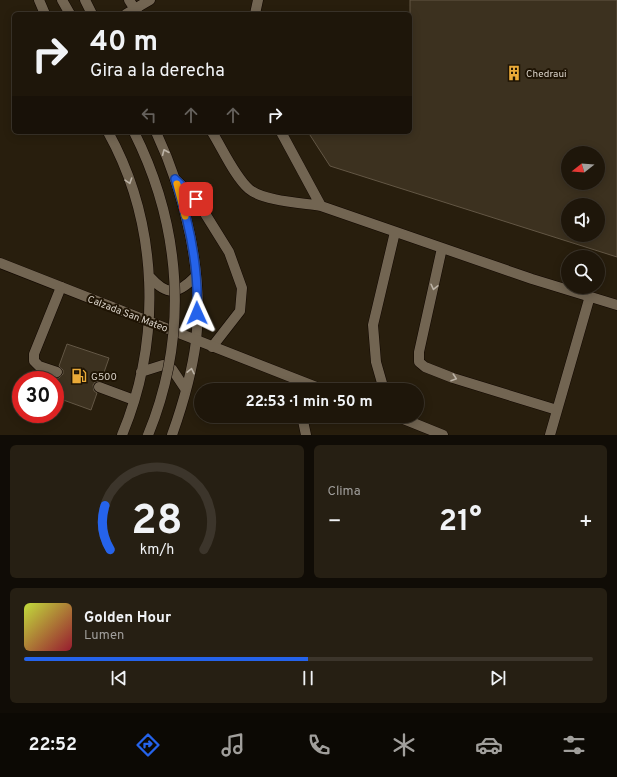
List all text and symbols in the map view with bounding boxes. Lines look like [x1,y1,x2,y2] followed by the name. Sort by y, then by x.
[90,25,158,61] text: 40 m
[24,28,76,80] icon: right
[90,60,225,83] text: Gira a la derecha
[505,64,523,82] building icon: Chedraui
[526,68,567,81] place label: Chedraui
[138,104,160,126] icon: left
[180,104,202,126] icon: ahead
[222,104,244,126] icon: ahead
[264,104,286,126] icon: right
[561,146,605,190] north arrow
[561,146,605,294] map controls
[162,148,170,156] one-way arrow
[124,177,133,184] one-way arrow
[179,182,213,216] pin
[185,188,207,210] icon: arrive
[561,198,605,242] button: sound
[561,250,605,294] button: search
[430,283,438,290] one-way arrow
[176,292,218,334] position arrow
[85,293,170,336] street label: Calzada San Mateo
[70,367,88,385] fuel station icon: G500
[187,368,195,374] one-way arrow
[12,371,64,423] speed limit sign: 30
[91,371,117,384] place label: G500
[450,373,457,382] one-way arrow
[245,393,373,412] text: 22:53 · 1 min · 50 m
[328,484,361,500] text: Clima
[131,495,183,548] text: 28
[439,504,482,541] text: 21°
[328,509,342,536] text: −
[579,509,593,536] text: +
[139,540,174,558] text: km/h
[84,609,171,628] text: Golden Hour
[84,628,124,644] text: Lumen
[108,667,130,689] icon: previous
[297,667,319,689] icon: pause
[487,667,509,689] icon: next
[134,731,162,759] icon: directions
[219,731,247,759] icon: music
[305,731,333,759] icon: phone
[390,731,418,759] icon: climate
[475,731,503,759] icon: car
[560,731,588,759] icon: filters
[29,734,77,757] text: 22:52

